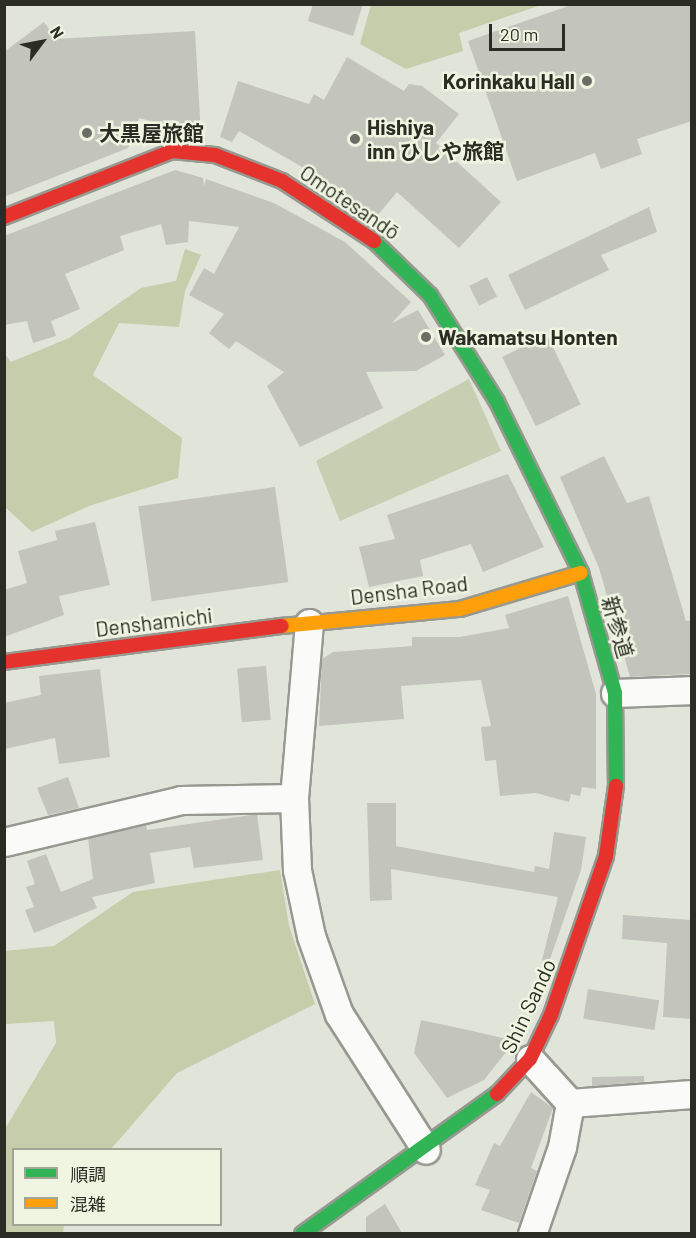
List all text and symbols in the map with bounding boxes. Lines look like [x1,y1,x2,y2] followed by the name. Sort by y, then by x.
[12,12,72,72] north arrow
[492,12,568,50] scale bar
[47,23,69,42] text: N
[500,23,538,45] text: 20 m
[443,68,575,94] place label: Korinkaku Hall
[580,74,594,88] marker: Korinkaku Hall
[367,114,505,164] place label: Hishiya inn ひしや旅館
[99,120,204,146] place label: 大黒屋旅館
[80,126,94,140] marker: 大黒屋旅館
[348,132,362,146] marker: Hishiya inn ひしや旅館
[295,159,405,245] street label: Omotesandō
[438,324,618,350] place label: Wakamatsu Honten
[419,330,433,344] marker: Wakamatsu Honten
[349,570,469,610] street label: Densha Road
[597,593,639,661] street label: 新参道
[94,602,214,642] street label: Denshamichi
[495,955,561,1057] street label: Shin Sando
[12,1148,222,1226] legend
[70,1163,106,1185] text: 順調
[70,1193,106,1215] text: 混雑

